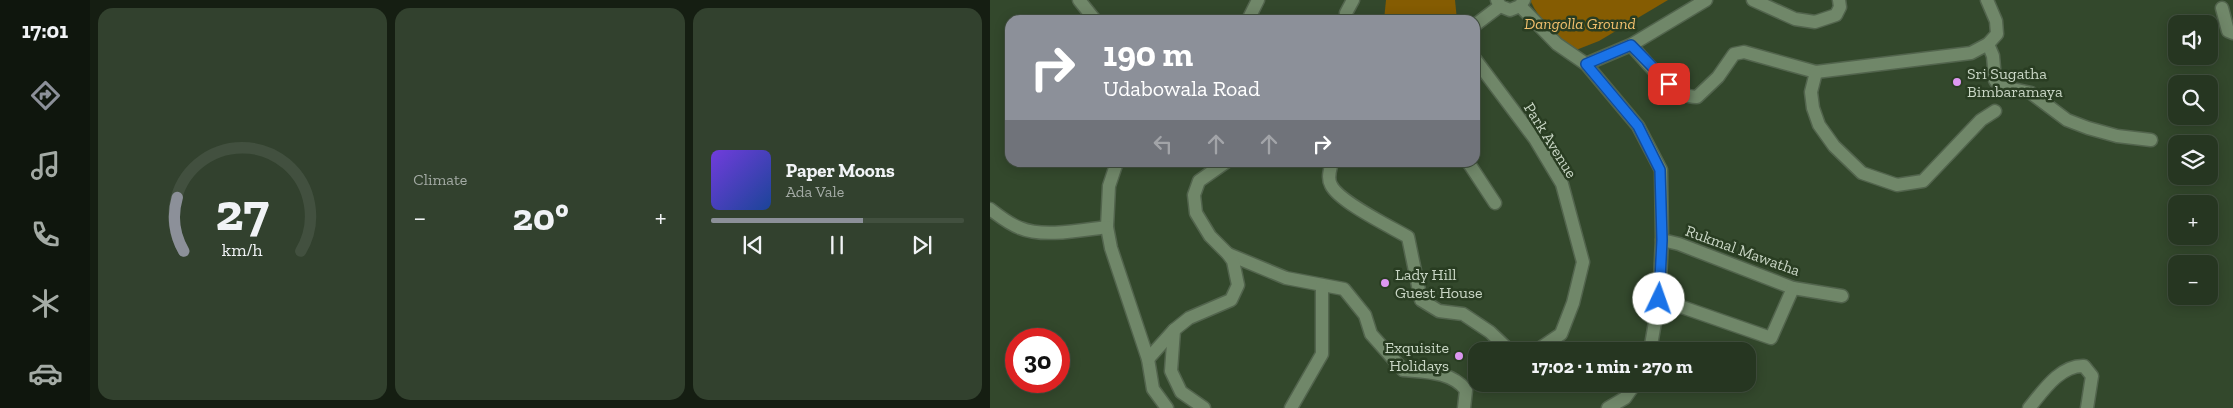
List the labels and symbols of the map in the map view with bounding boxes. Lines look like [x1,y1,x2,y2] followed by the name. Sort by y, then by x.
[1524,14,1636,33] park label: Dangolla Ground
[1648,63,1690,105] pin
[1967,64,2063,101] place label: Sri Sugatha Bimbaramaya
[1951,76,1963,88] marker: Sri Sugatha Bimbaramaya
[1520,99,1581,182] street label: Park Avenue
[1683,221,1803,280] street label: Rukmal Mawatha
[1395,265,1483,302] place label: Lady Hill Guest House
[1632,272,1684,324] position arrow
[1379,277,1391,289] marker: Lady Hill Guest House
[1005,328,1070,393] speed limit sign: 30
[1385,338,1449,375] place label: Exquisite Holidays
[1453,350,1465,362] marker: Exquisite Holidays

